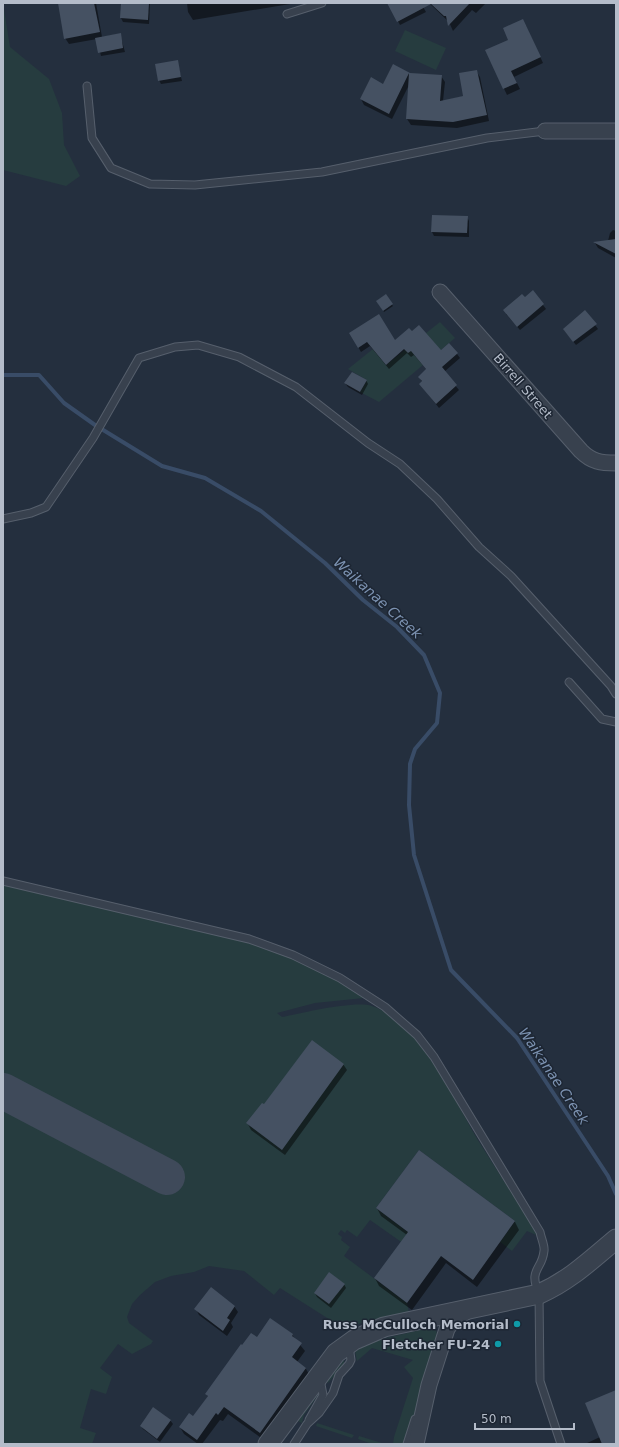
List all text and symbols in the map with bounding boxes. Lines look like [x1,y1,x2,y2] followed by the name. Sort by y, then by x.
[491,350,555,422] street label: Birrell Street
[330,554,426,643] water label: Waikanae Creek
[516,1024,593,1128] water label: Waikanae Creek
[323,1317,509,1332] place label: Russ McCulloch Memorial
[512,1319,522,1329] marker: Russ McCulloch Memorial
[382,1337,490,1352] place label: Fletcher FU-24
[493,1339,503,1349] marker: Fletcher FU-24
[475,1405,574,1431] scale bar
[481,1412,512,1426] text: 50 m

